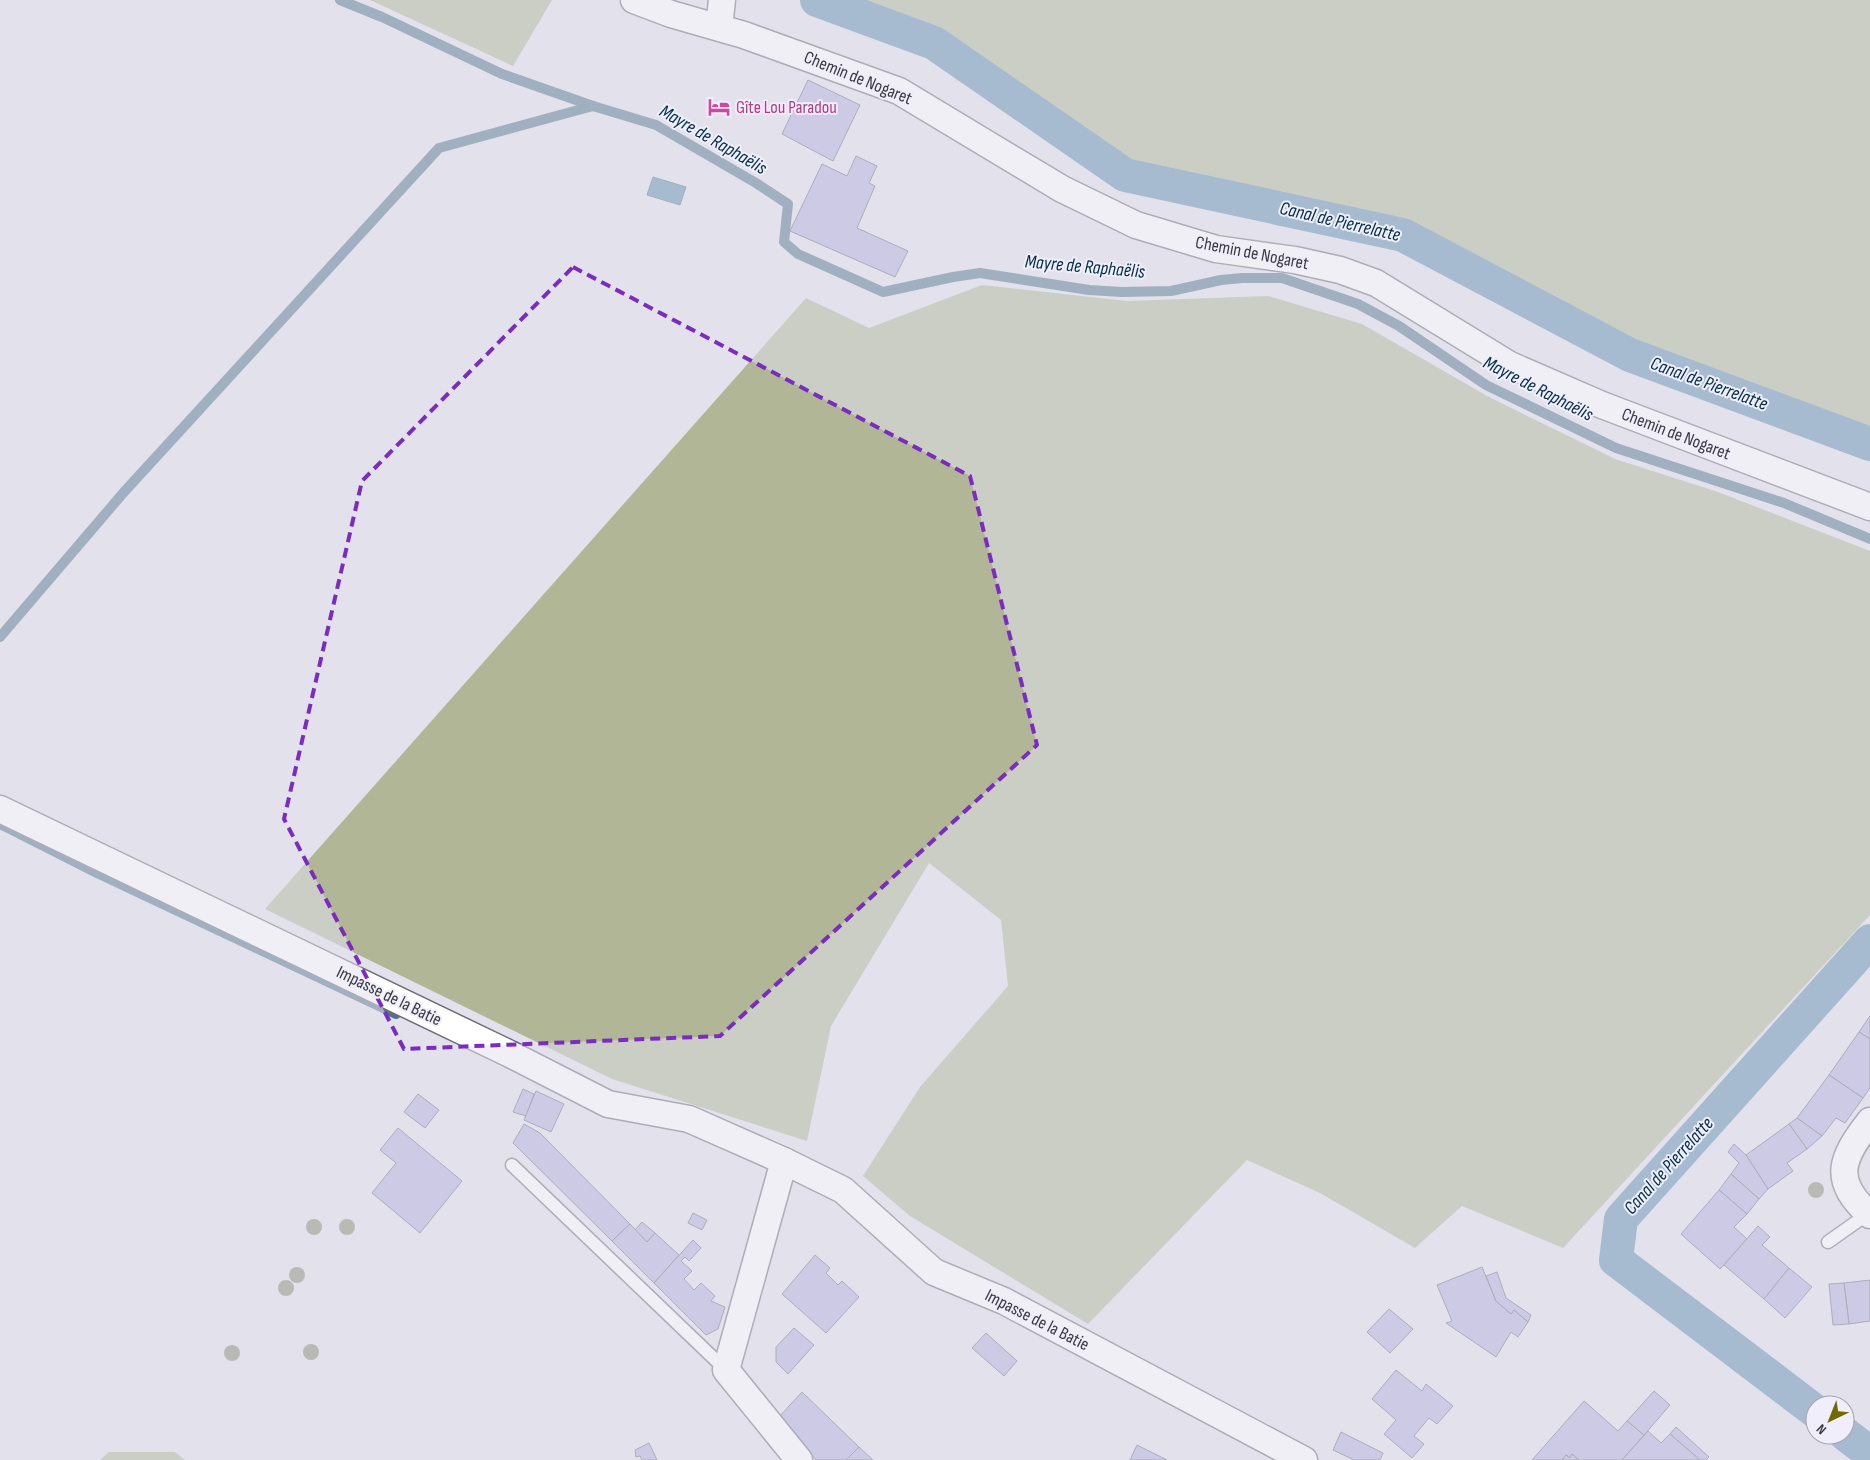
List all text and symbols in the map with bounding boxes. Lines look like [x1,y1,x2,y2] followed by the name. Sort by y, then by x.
[801,47,916,109] street label: Chemin de Nogaret
[706,94,732,120] hotel icon: Gîte Lou Paradou
[736,97,837,118] place label: Gîte Lou Paradou
[655,100,771,180] water label: Mayre de Raphaëlis
[1277,197,1403,247] water label: Canal de Pierrelatte
[1194,232,1311,274] street label: Chemin de Nogaret
[1024,250,1146,284] water label: Mayre de Raphaëlis
[1479,351,1597,427] water label: Mayre de Raphaëlis
[1647,352,1771,416] water label: Canal de Pierrelatte
[1619,404,1734,465] street label: Chemin de Nogaret
[333,962,445,1030] street label: Impasse de la Batie
[1619,1112,1719,1219] water label: Canal de Pierrelatte
[981,1285,1093,1355] street label: Impasse de la Batie
[1805,1395,1855,1445] north arrow
[1813,1420,1830,1438] text: N

